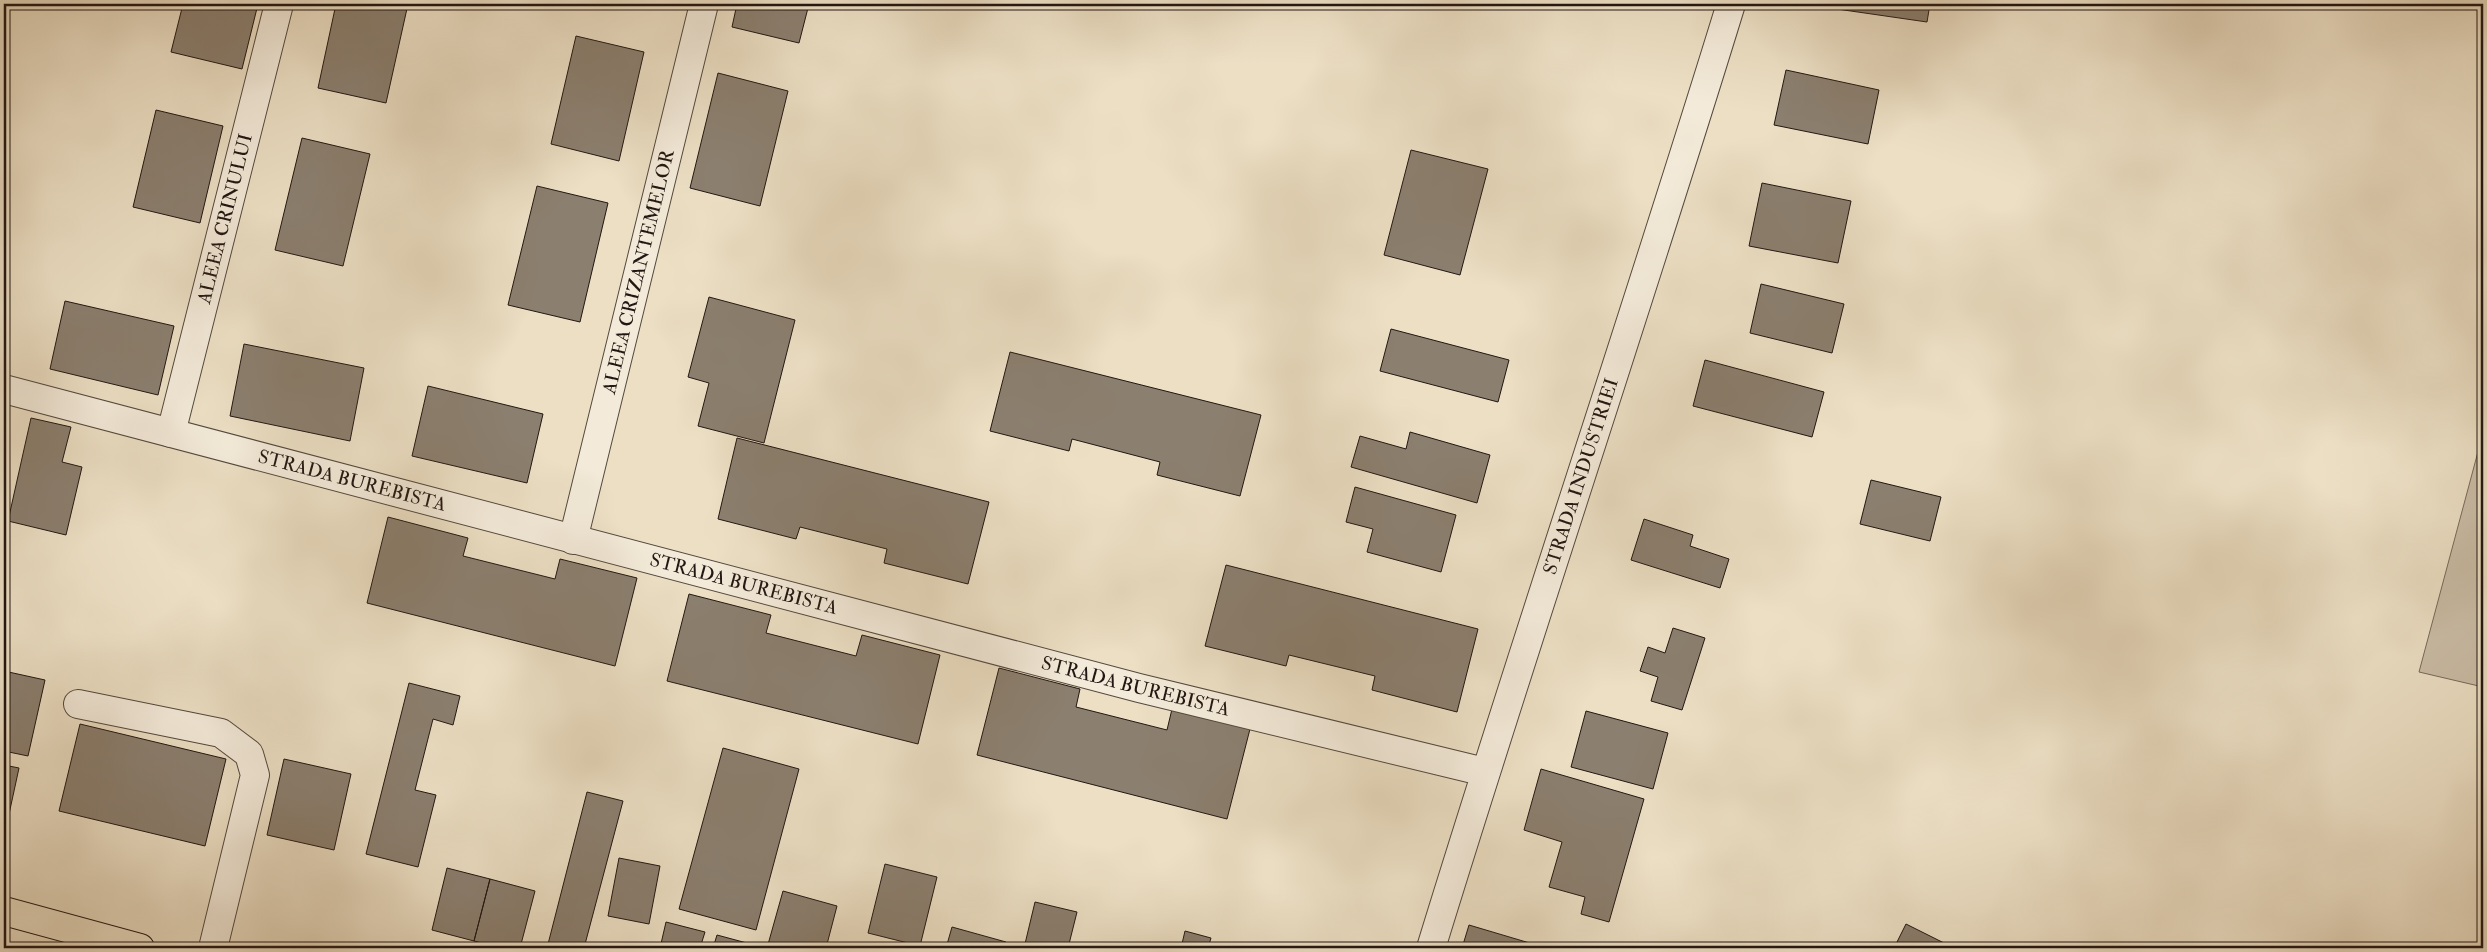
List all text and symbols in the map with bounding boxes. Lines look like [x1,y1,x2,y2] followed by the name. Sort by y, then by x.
[192,131,258,307] street label: ALEEA CRINULUI
[597,147,680,397] street label: ALEEA CRIZANTEMELOR
[1538,375,1624,577] street label: STRADA INDUSTRIEI
[256,444,449,517] street label: STRADA BUREBISTA
[647,548,840,620] street label: STRADA BUREBISTA
[1039,651,1232,722] street label: STRADA BUREBISTA

